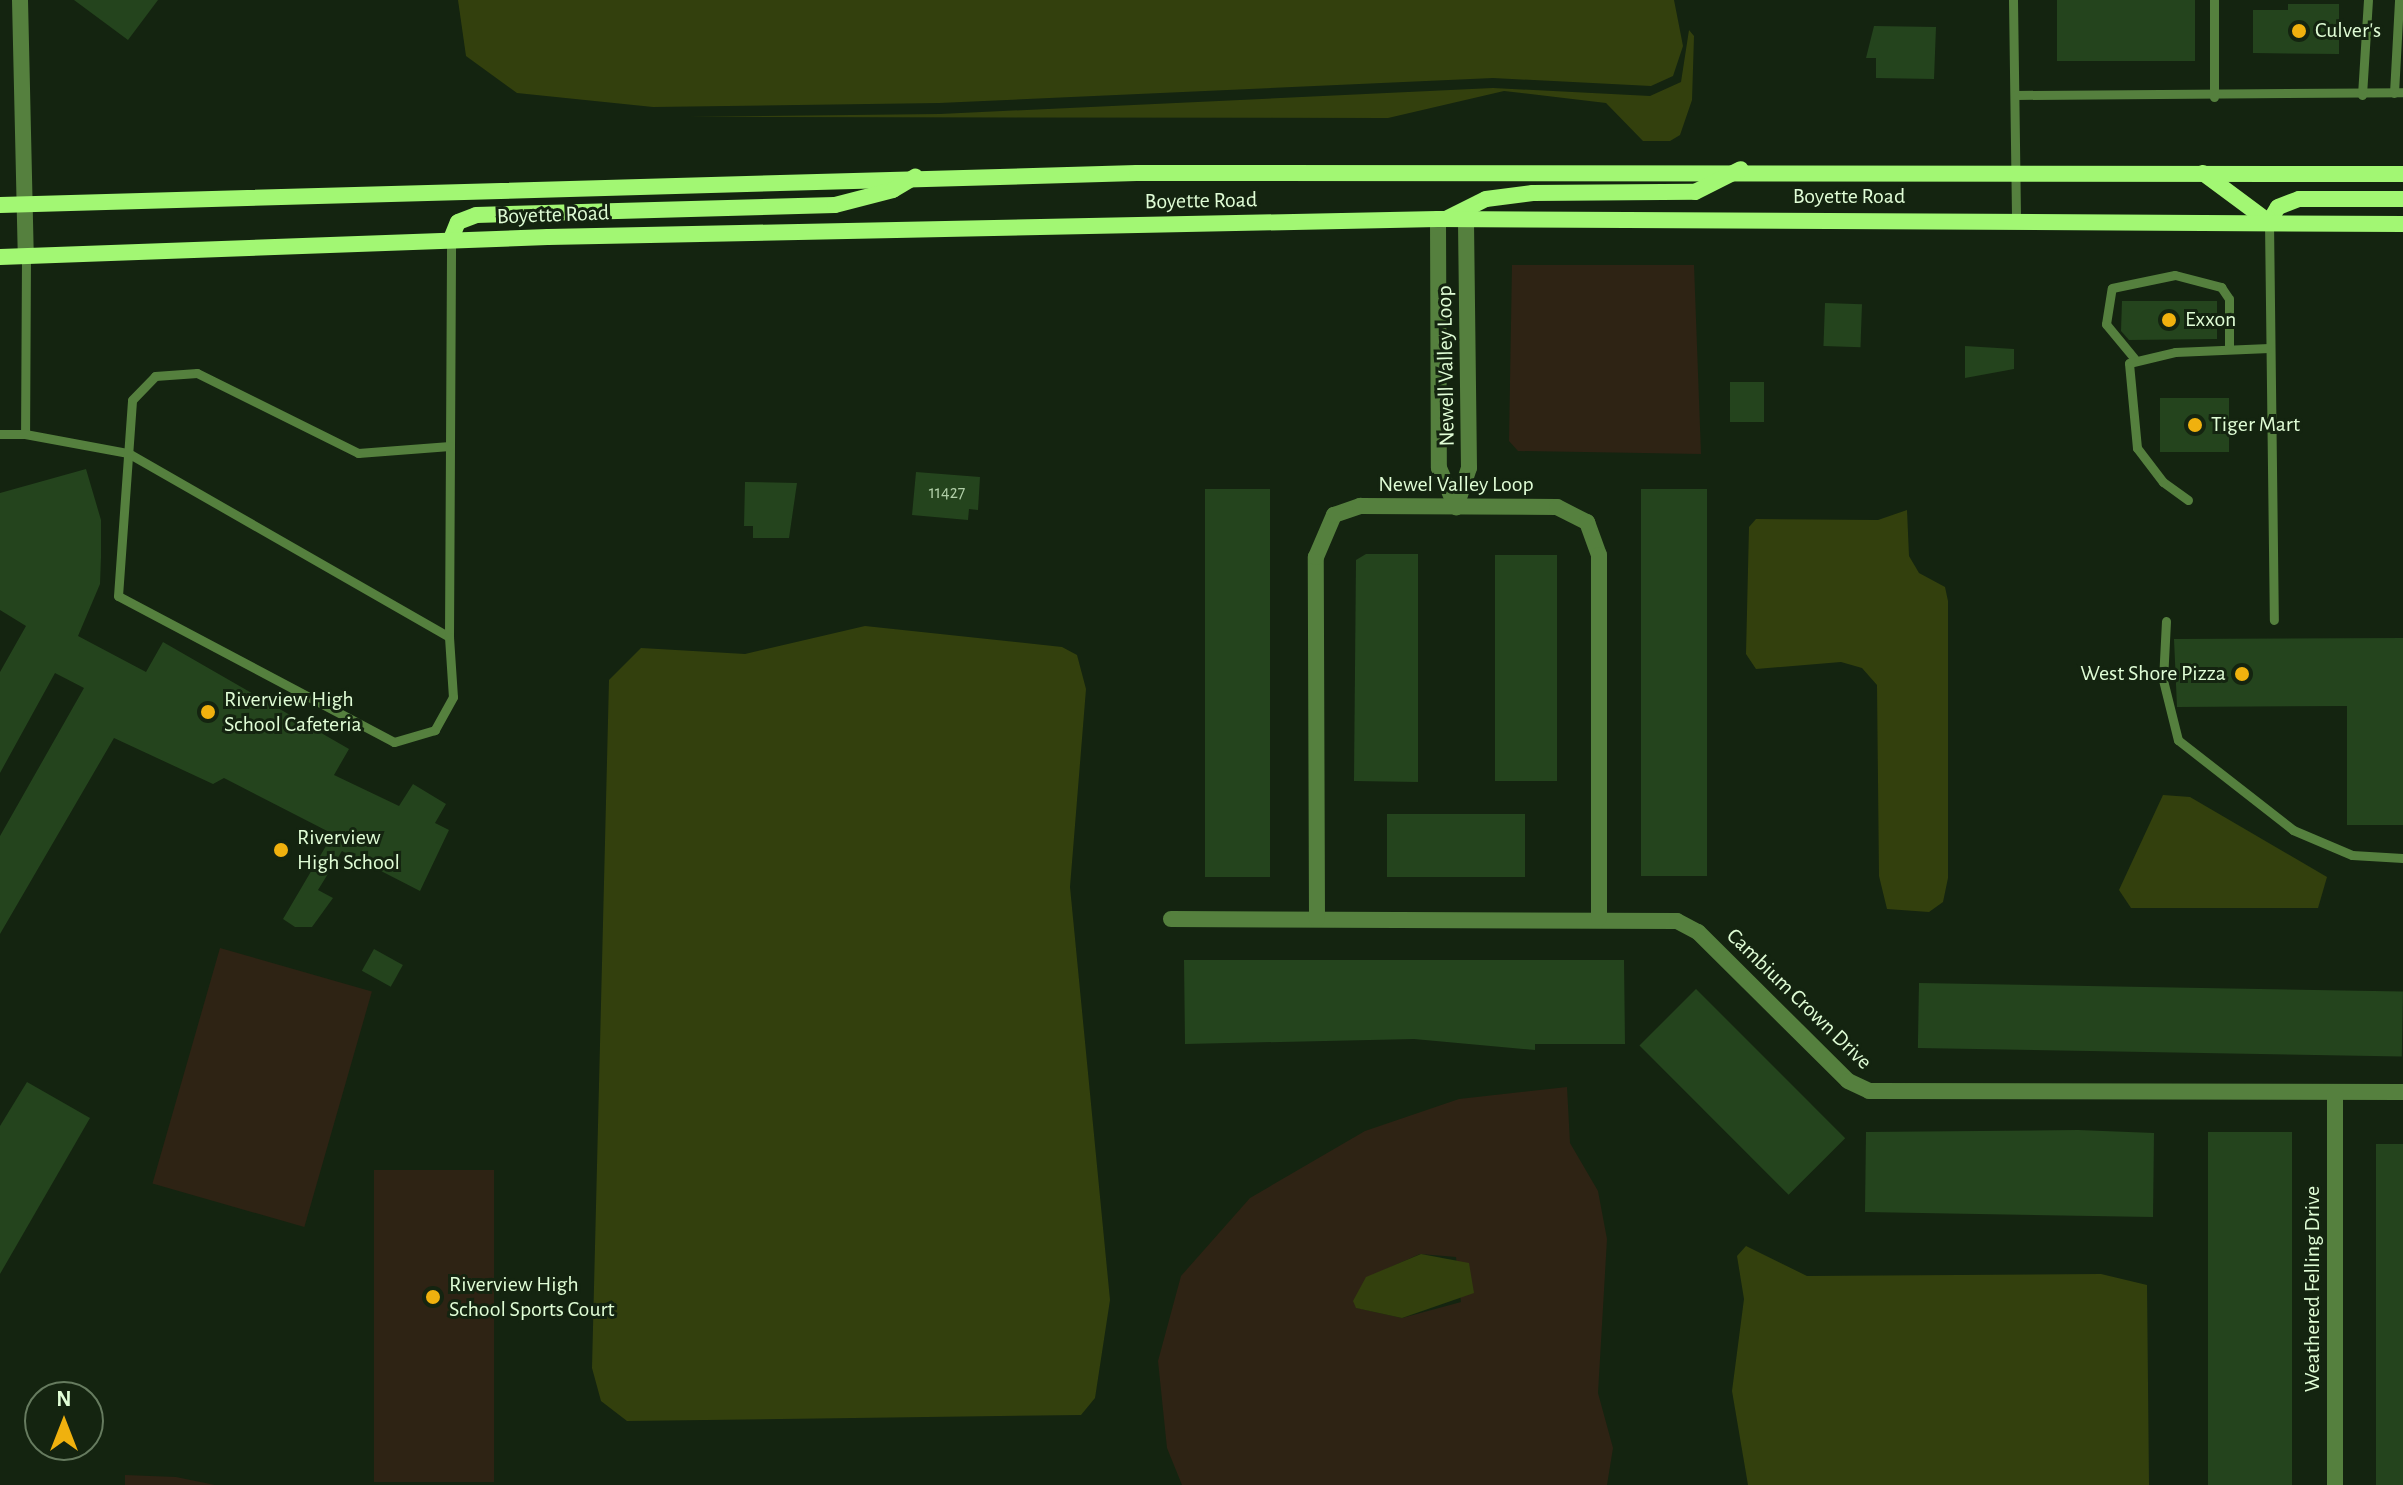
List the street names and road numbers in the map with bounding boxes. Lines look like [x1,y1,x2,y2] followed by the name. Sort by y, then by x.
[1793,184,1905,210] street label: Boyette Road
[1144,187,1258,215] street label: Boyette Road
[496,200,610,230] street label: Boyette Road
[1431,285,1461,447] street label: Newell Valley Loop
[1378,472,1534,498] street label: Newel Valley Loop
[1721,923,1877,1075] street label: Cambium Crown Drive
[2300,1186,2326,1392] street label: Weathered Felling Drive

